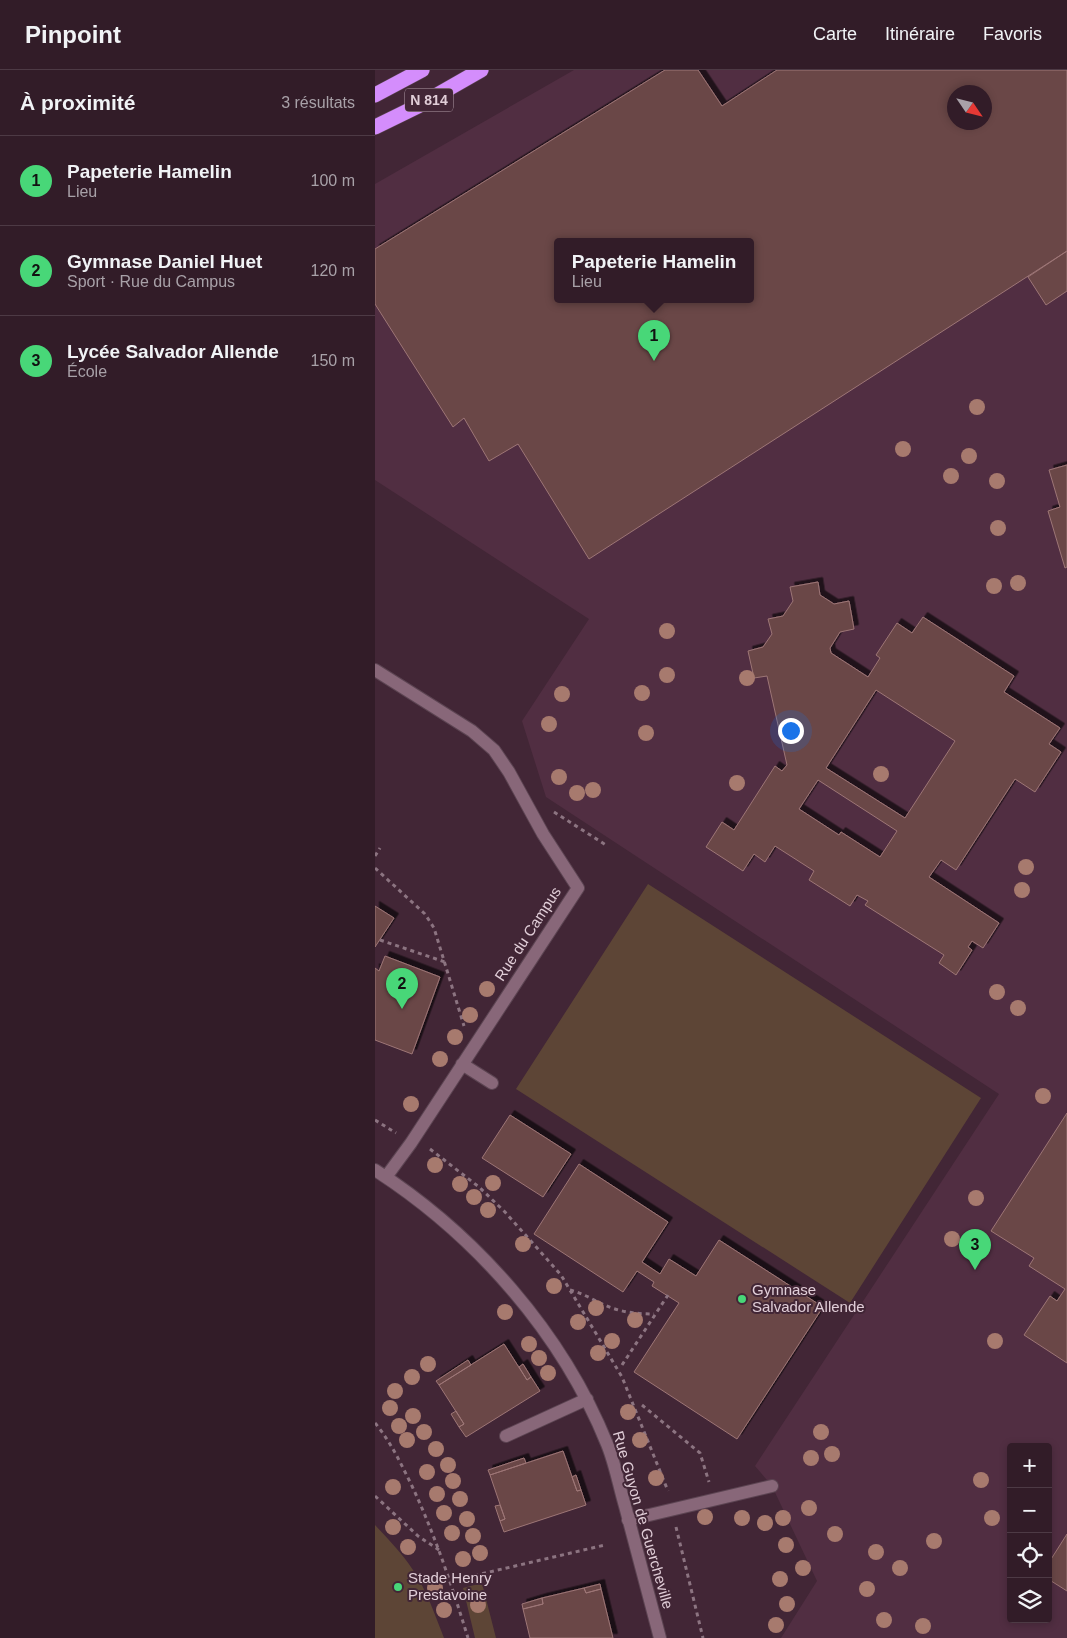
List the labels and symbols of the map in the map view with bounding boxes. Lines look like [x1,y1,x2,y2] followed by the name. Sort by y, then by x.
[947,85,992,130] north arrow
[405,88,453,112] road number: N 814
[638,320,670,361] pin: 1
[778,718,804,744] your location
[491,884,564,984] street label: Rue du Campus
[386,968,418,1009] pin: 2
[959,1229,991,1270] pin: 3
[752,1281,865,1315] place label: Gymnase Salvador Allende
[736,1293,748,1305] marker: Gymnase Salvador Allende
[610,1429,677,1611] street label: Rue Guyon de Guercheville
[408,1569,492,1603] place label: Stade Henry Prestavoine
[392,1581,404,1593] marker: Stade Henry Prestavoine

